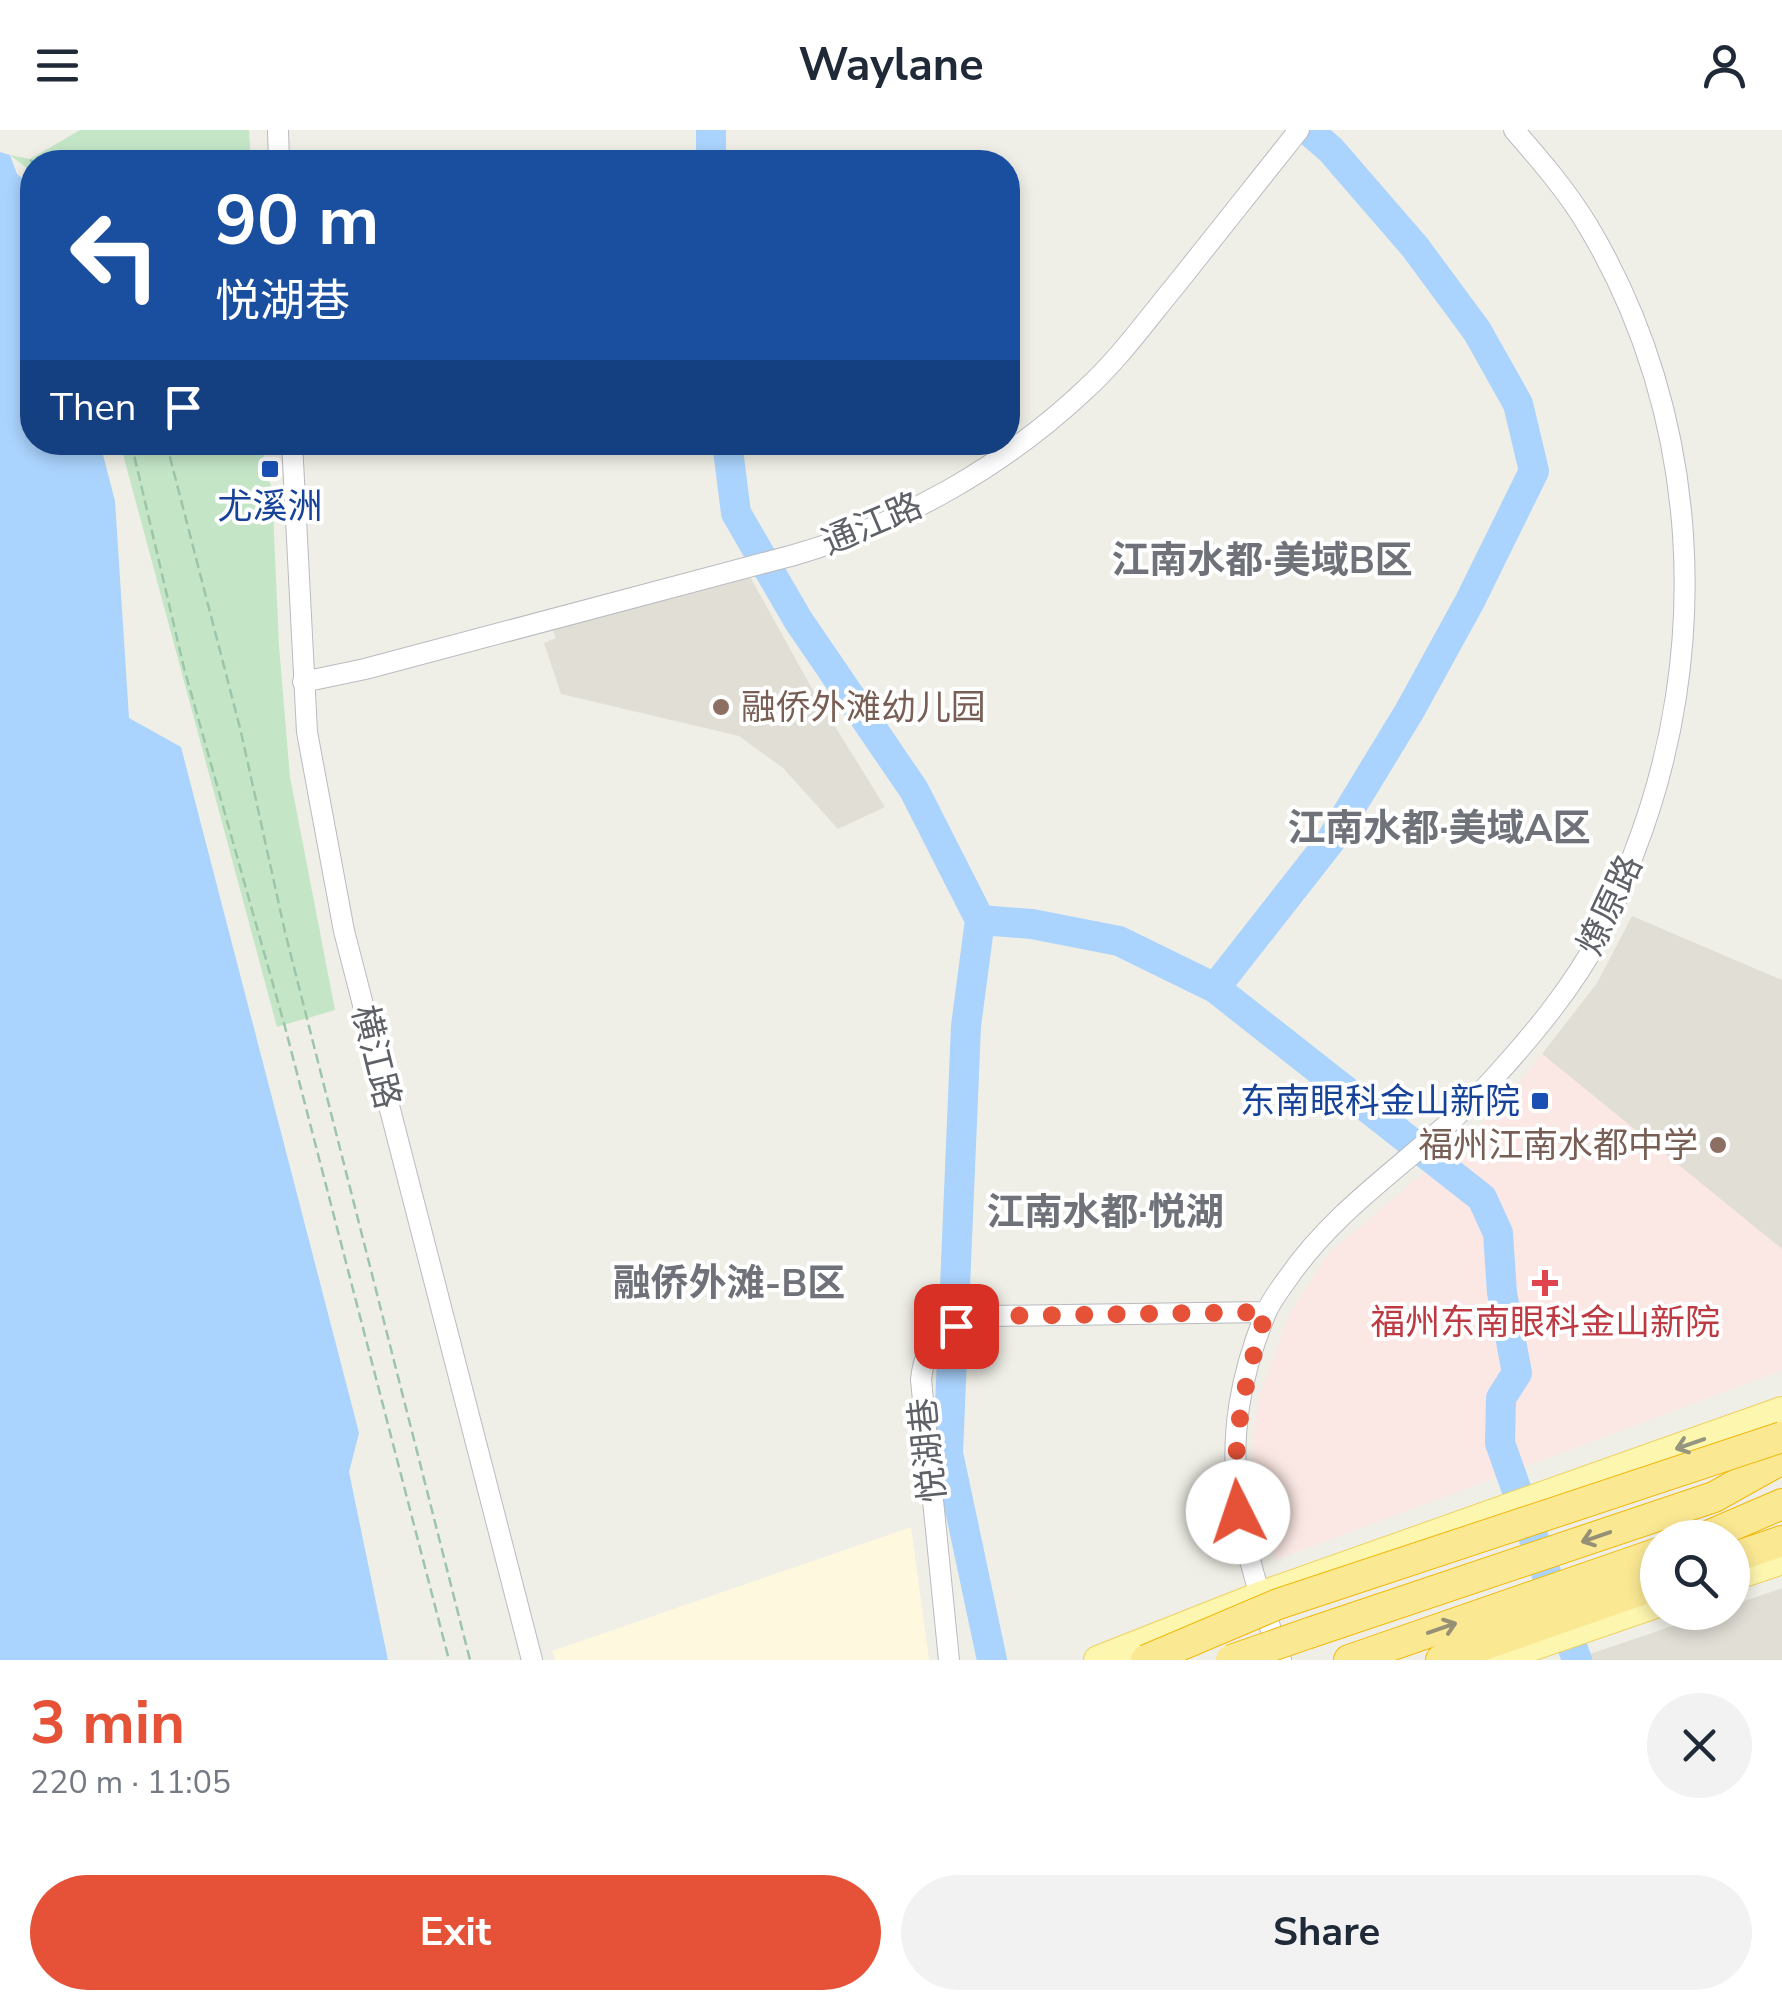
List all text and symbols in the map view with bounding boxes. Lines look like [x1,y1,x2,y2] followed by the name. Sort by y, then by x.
[798,35,984,96] text: Waylane
[30,38,85,93] icon: menu
[1697,38,1752,93] icon: person
[215,173,379,269] text: 90 m
[50,190,180,320] icon: left
[215,271,350,332] text: 悦湖巷
[156,380,211,435] icon: arrive
[50,382,136,433] text: Then
[259,458,281,480] marker: 尤溪洲
[814,482,930,566] street label: 通江路
[217,483,323,530] place label: 尤溪洲
[1111,535,1413,586] district label: 江南水都·美域B区
[741,684,986,731] place label: 融侨外滩幼儿园
[710,696,732,718] marker: 融侨外滩幼儿园
[1287,803,1591,854] district label: 江南水都·美域A区
[1567,847,1653,963] street label: 燎原路
[340,1000,412,1114] street label: 横江路
[1240,1078,1520,1125] place label: 东南眼科金山新院
[1529,1090,1551,1112] marker: 东南眼科金山新院
[1418,1122,1698,1169] place label: 福州江南水都中学
[1707,1134,1729,1156] marker: 福州江南水都中学
[986,1187,1224,1238] district label: 江南水都·悦湖
[613,1258,845,1309] district label: 融侨外滩-B区
[1532,1270,1558,1296] marker: 福州东南眼科金山新院
[914,1284,999,1369] pin
[929,1299,984,1354] icon: arrive
[1370,1299,1720,1346] place label: 福州东南眼科金山新院
[899,1395,957,1505] street label: 悦湖巷
[1676,1436,1707,1454] one-way arrow
[1186,1460,1290,1564] position arrow
[1640,1520,1750,1630] map controls
[1640,1520,1750,1630] button: search
[1580,1529,1612,1547] one-way arrow
[1425,1618,1456,1636] one-way arrow
[30,1682,185,1764] text: 3 min
[1647,1693,1752,1798] button: close
[30,1761,231,1804] text: 220 m · 11:05
[30,1875,881,1990] button: Exit
[901,1875,1752,1990] button: Share

